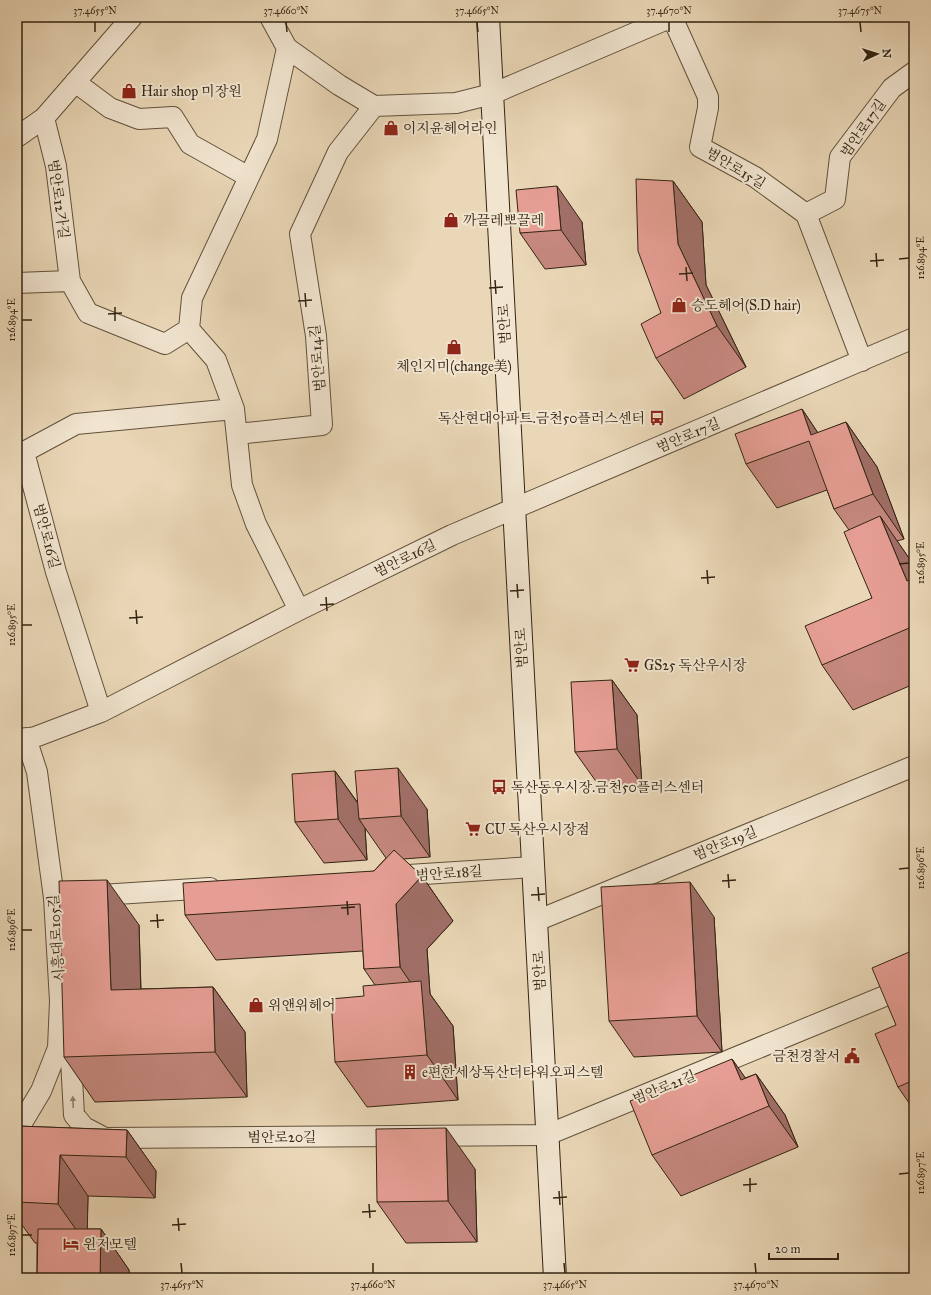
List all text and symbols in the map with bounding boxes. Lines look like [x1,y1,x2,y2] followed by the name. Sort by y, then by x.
[73,5,117,17] text: 37.4655°N
[263,5,309,17] text: 37.4660°N
[455,5,499,17] text: 37.4665°N
[646,5,692,17] text: 37.4670°N
[838,5,883,17] text: 37.4675°N
[857,34,897,74] north arrow
[880,48,893,59] text: N
[120,82,138,100] shop icon: Hair shop 미장원
[141,83,242,100] place label: Hair shop 미장원
[837,96,890,161] street label: 범안로17길
[382,119,400,137] shop icon: 이지윤헤어라인
[403,120,498,137] place label: 이지윤헤어라인
[703,144,768,193] street label: 범안로15길
[45,158,72,240] street label: 범안로12가길
[442,211,460,229] shop icon: 까끌레뽀끌레
[463,212,544,229] place label: 까끌레뽀끌레
[915,236,927,280] text: 126.894°E
[670,296,688,314] shop icon: 승도헤어(S.D hair)
[691,297,801,315] place label: 승도헤어(S.D hair)
[6,298,18,342] text: 126.894°E
[495,303,514,345] street label: 범안로
[306,324,329,392] street label: 범안로14길
[445,338,463,356] shop icon: 체인지미(change美)
[396,358,512,376] place label: 체인지미(change美)
[648,409,666,427] bus stop icon: 독산현대아파트.금천50플러스센터
[438,410,645,427] place label: 독산현대아파트.금천50플러스센터
[654,415,722,456] street label: 범안로17길
[30,502,63,571] street label: 범안로16길
[371,536,439,581] street label: 범안로16길
[915,542,927,584] text: 126.895°E
[6,604,18,646] text: 126.895°E
[512,627,531,669] street label: 범안로
[623,656,641,674] supermarket icon: GS25 독산우시장
[644,657,747,674] place label: GS25 독산우시장
[490,778,508,796] bus stop icon: 독산동우시장.금천50플러스센터
[511,779,704,796] place label: 독산동우시장.금천50플러스센터
[464,820,482,838] supermarket icon: CU 독산우시장점
[485,821,590,838] place label: CU 독산우시장점
[691,823,759,864] street label: 범안로19길
[915,847,927,889] text: 126.896°E
[415,863,483,884] street label: 범안로18길
[45,894,68,982] street label: 시흥대로105길
[6,909,18,951] text: 126.896°E
[530,950,549,992] street label: 범안로
[247,996,265,1014] shop icon: 위앤위헤어
[268,997,336,1014] place label: 위앤위헤어
[843,1047,861,1065] public building icon: 금천경찰서
[772,1048,840,1065] place label: 금천경찰서
[401,1063,419,1081] building icon: e편한세상독산더타워오피스텔
[422,1064,604,1081] place label: e편한세상독산더타워오피스텔
[630,1067,698,1108] street label: 범안로21길
[70,1095,76,1108] one-way arrow
[247,1129,317,1146] street label: 범안로20길
[915,1152,927,1194] text: 126.897°E
[6,1214,18,1256] text: 126.897°E
[62,1235,80,1253] hotel icon: 윈저모텔
[769,1235,838,1261] scale bar
[83,1236,137,1253] place label: 윈저모텔
[775,1242,801,1256] text: 20 m
[160,1279,204,1291] text: 37.4655°N
[350,1279,396,1291] text: 37.4660°N
[543,1279,587,1291] text: 37.4665°N
[733,1279,779,1291] text: 37.4670°N

